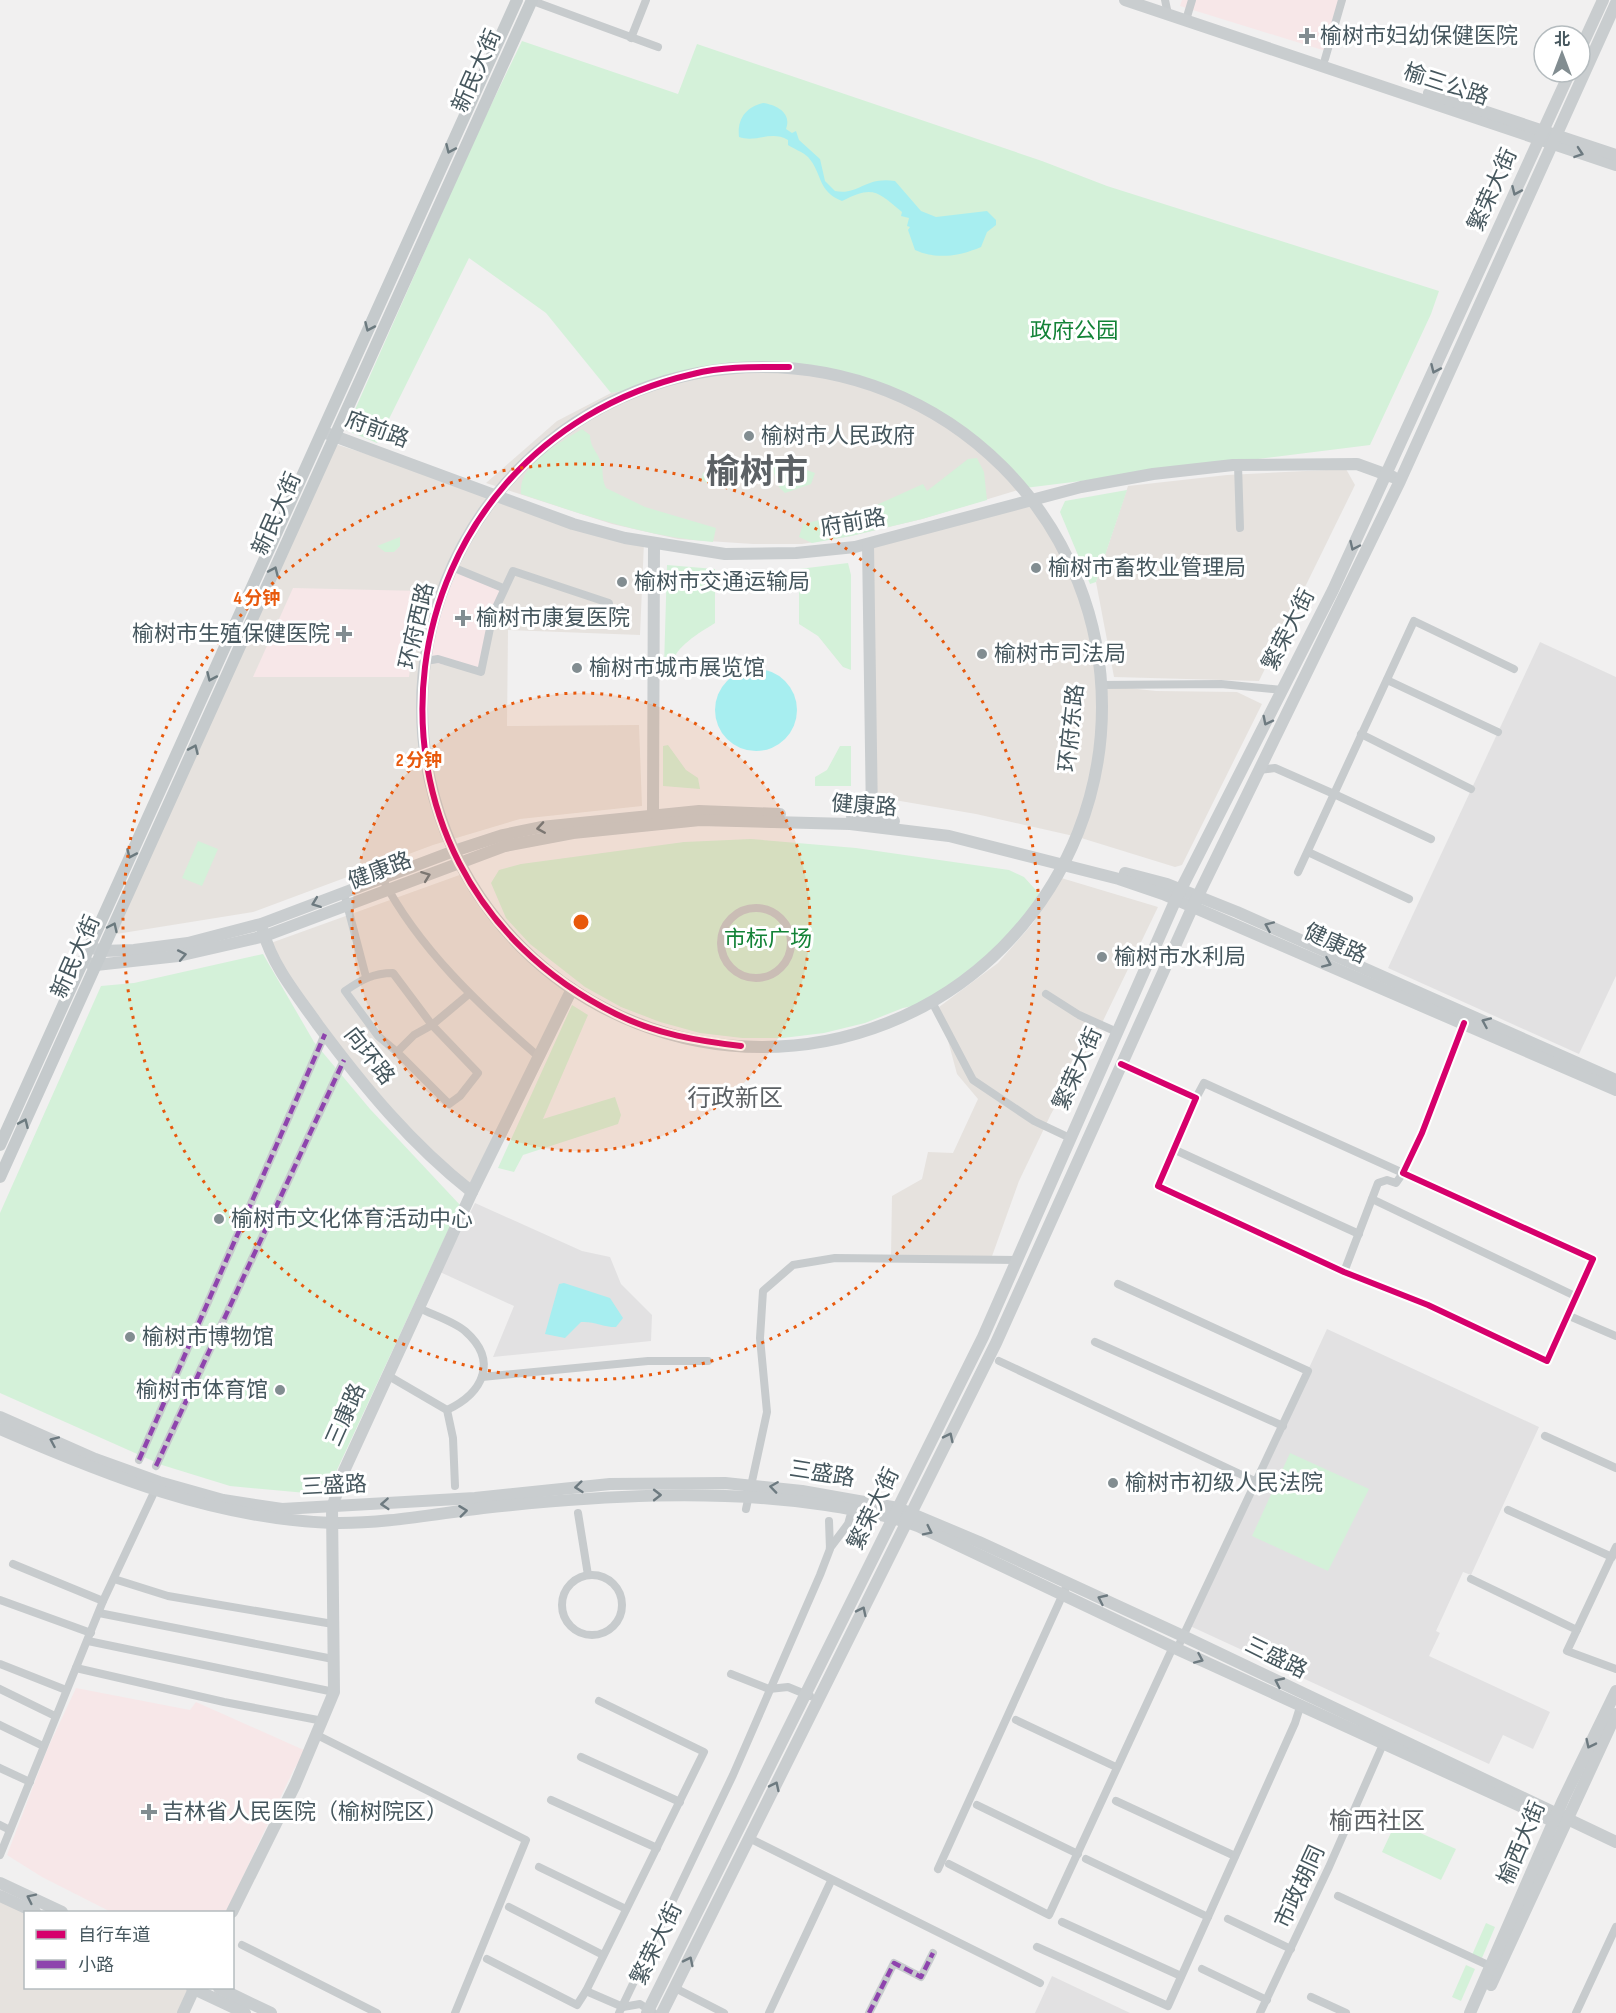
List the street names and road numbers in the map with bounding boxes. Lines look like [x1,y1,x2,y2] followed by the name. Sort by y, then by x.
[447,25,507,117] street label: 新民大街
[1400,59,1492,111] street label: 榆三公路
[1463,144,1523,236] street label: 繁荣大街
[341,406,413,454] street label: 府前路
[247,468,307,560] street label: 新民大街
[818,504,888,542] street label: 府前路
[394,580,440,672] street label: 环府西路
[1257,585,1321,675] street label: 繁荣大街
[1054,683,1090,773] street label: 环府东路
[830,790,898,822] street label: 健康路
[344,847,416,895] street label: 健康路
[46,911,106,1003] street label: 新民大街
[1299,918,1371,970] street label: 健康路
[338,1022,400,1090] street label: 向环路
[1048,1023,1108,1115] street label: 繁荣大街
[320,1379,372,1451] street label: 三康路
[787,1456,857,1492] street label: 三盛路
[843,1464,905,1554] street label: 繁荣大街
[300,1471,368,1501] street label: 三盛路
[1240,1631,1312,1685] street label: 三盛路
[1492,1797,1552,1889] street label: 榆西大街
[1269,1841,1331,1933] street label: 市政胡同
[626,1899,688,1989] street label: 繁荣大街

